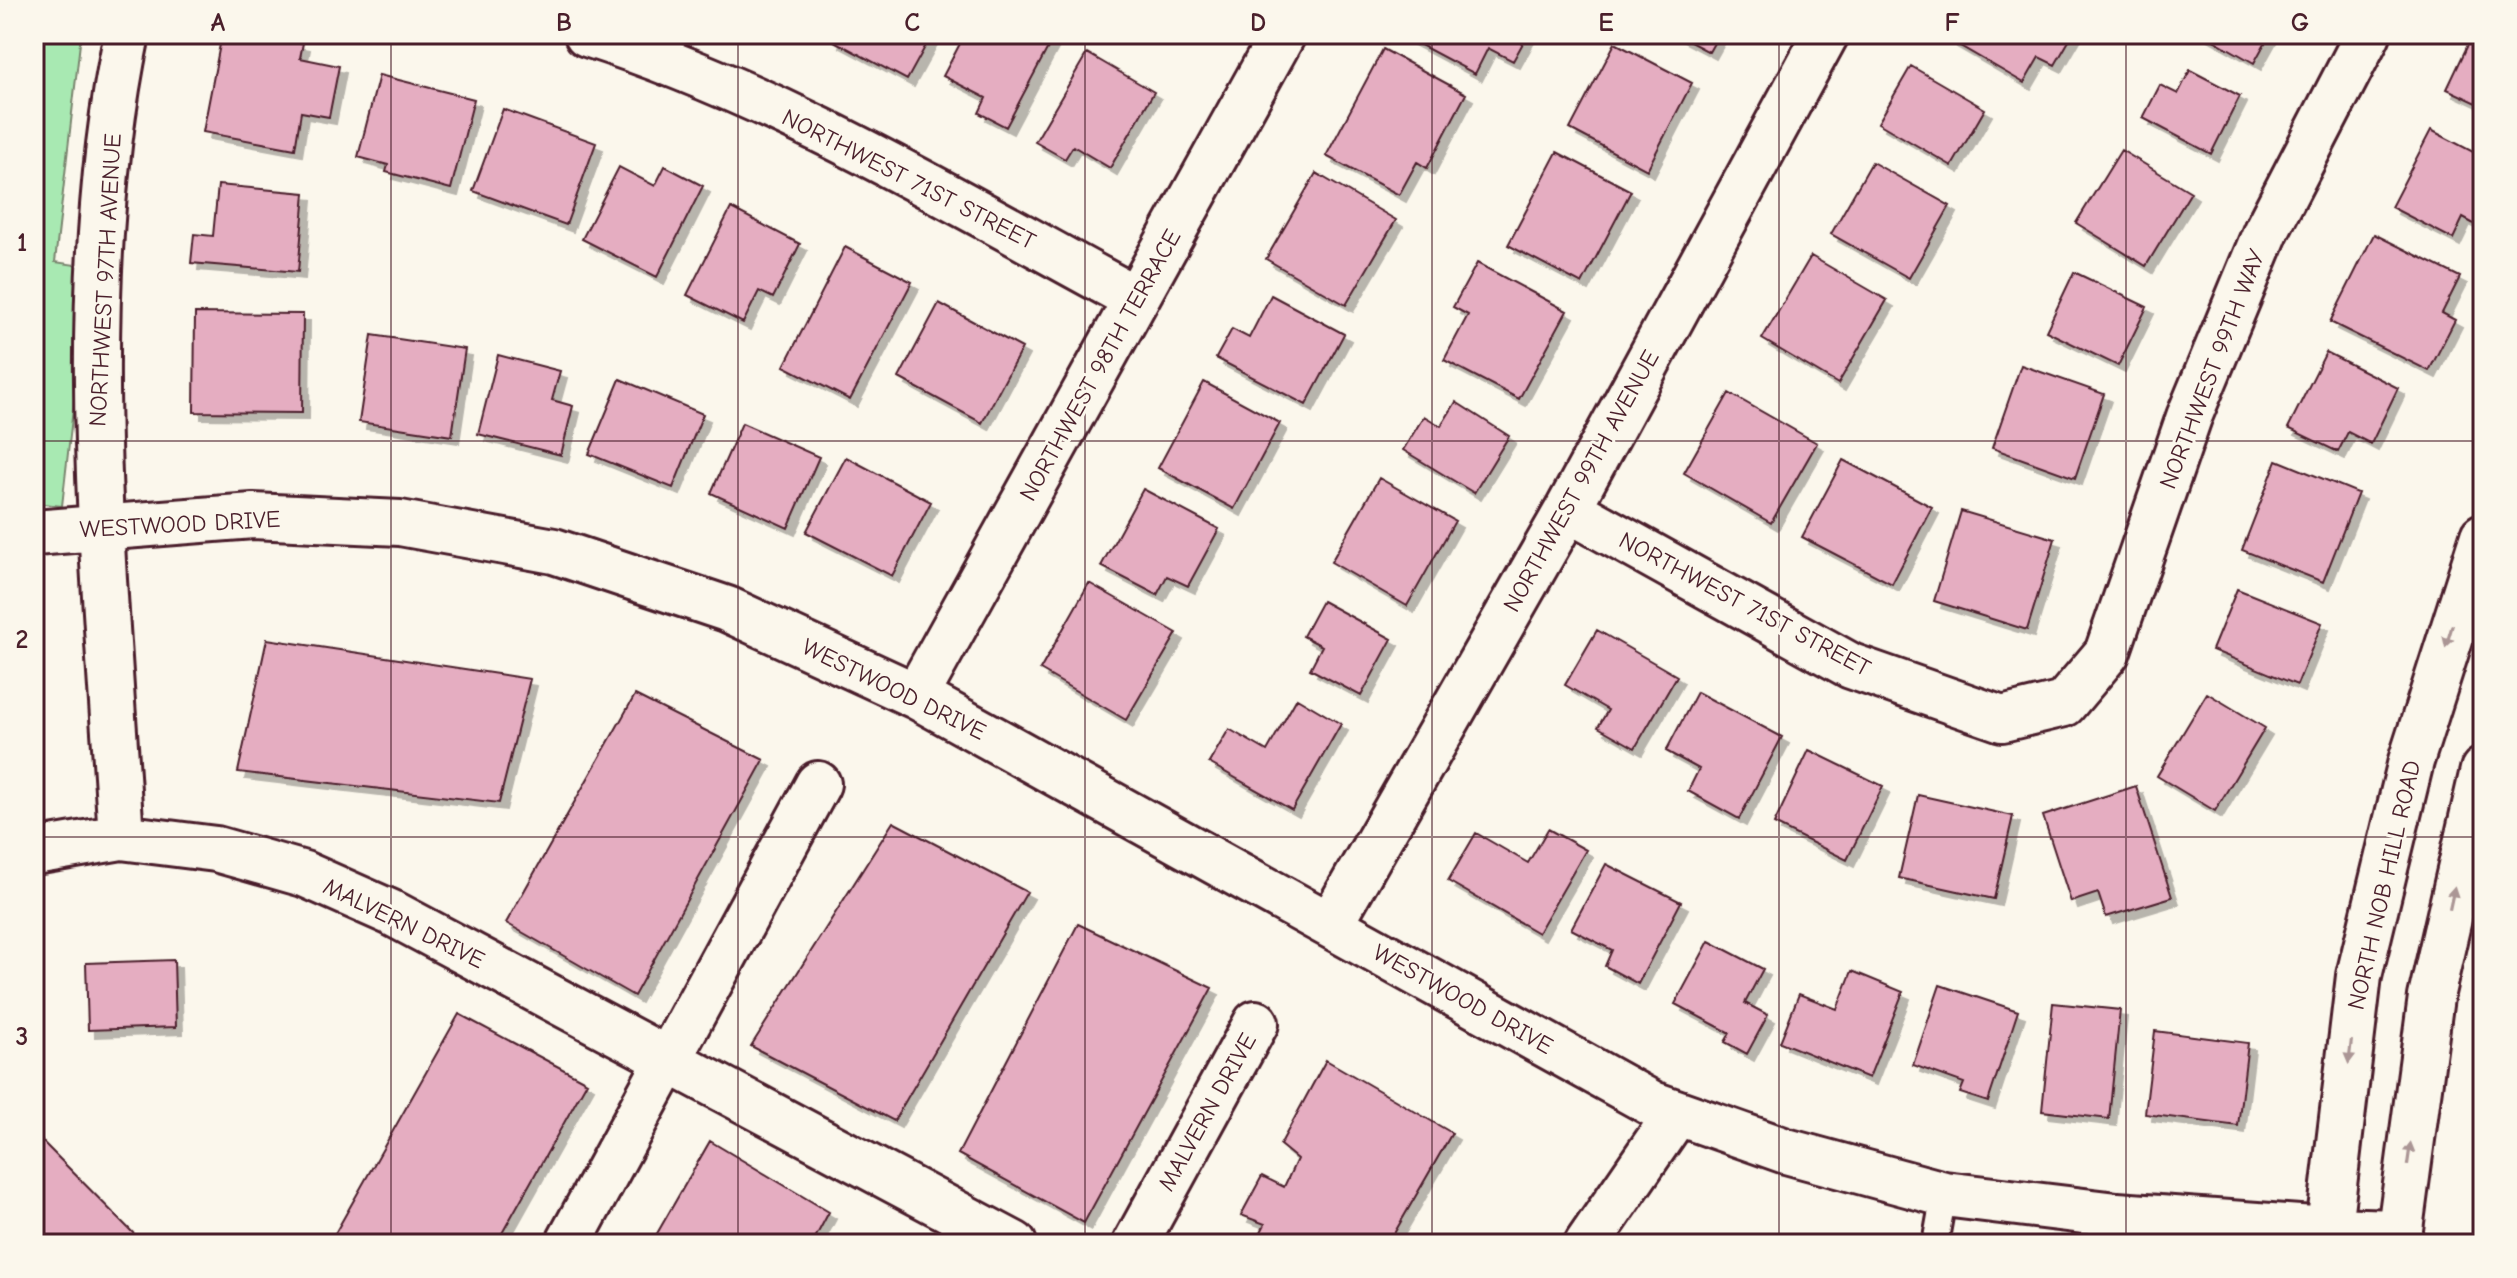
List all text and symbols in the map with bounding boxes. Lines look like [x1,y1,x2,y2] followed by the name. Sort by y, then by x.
[211,8,226,38] text: A
[556,8,572,38] text: B
[904,8,920,38] text: C
[1250,8,1266,38] text: D
[1598,8,1614,38] text: E
[1944,8,1960,38] text: F
[2291,8,2309,38] text: G
[778,103,1041,255] street label: NORTHWEST 71ST STREET
[83,133,127,427] street label: NORTHWEST 97TH AVENUE
[1014,224,1186,506] street label: NORTHWEST 98TH TERRACE
[17,228,27,258] text: 1
[2153,245,2271,493] street label: NORTHWEST 99TH WAY
[1497,345,1665,617] street label: NORTHWEST 99TH AVENUE
[79,505,281,543] street label: WESTWOOD DRIVE
[1615,526,1876,682] street label: NORTHWEST 71ST STREET
[16,625,28,655] text: 2
[2442,625,2455,649] one-way arrow
[798,632,990,746] street label: WESTWOOD DRIVE
[2342,758,2426,1012] street label: NORTH NOB HILL ROAD
[319,872,489,974] street label: MALVERN DRIVE
[2446,886,2459,911] one-way arrow
[1368,938,1558,1060] street label: WESTWOOD DRIVE
[16,1022,28,1052] text: 3
[1152,1028,1262,1196] street label: MALVERN DRIVE
[2343,1040,2356,1065] one-way arrow
[2403,1142,2416,1167] one-way arrow

